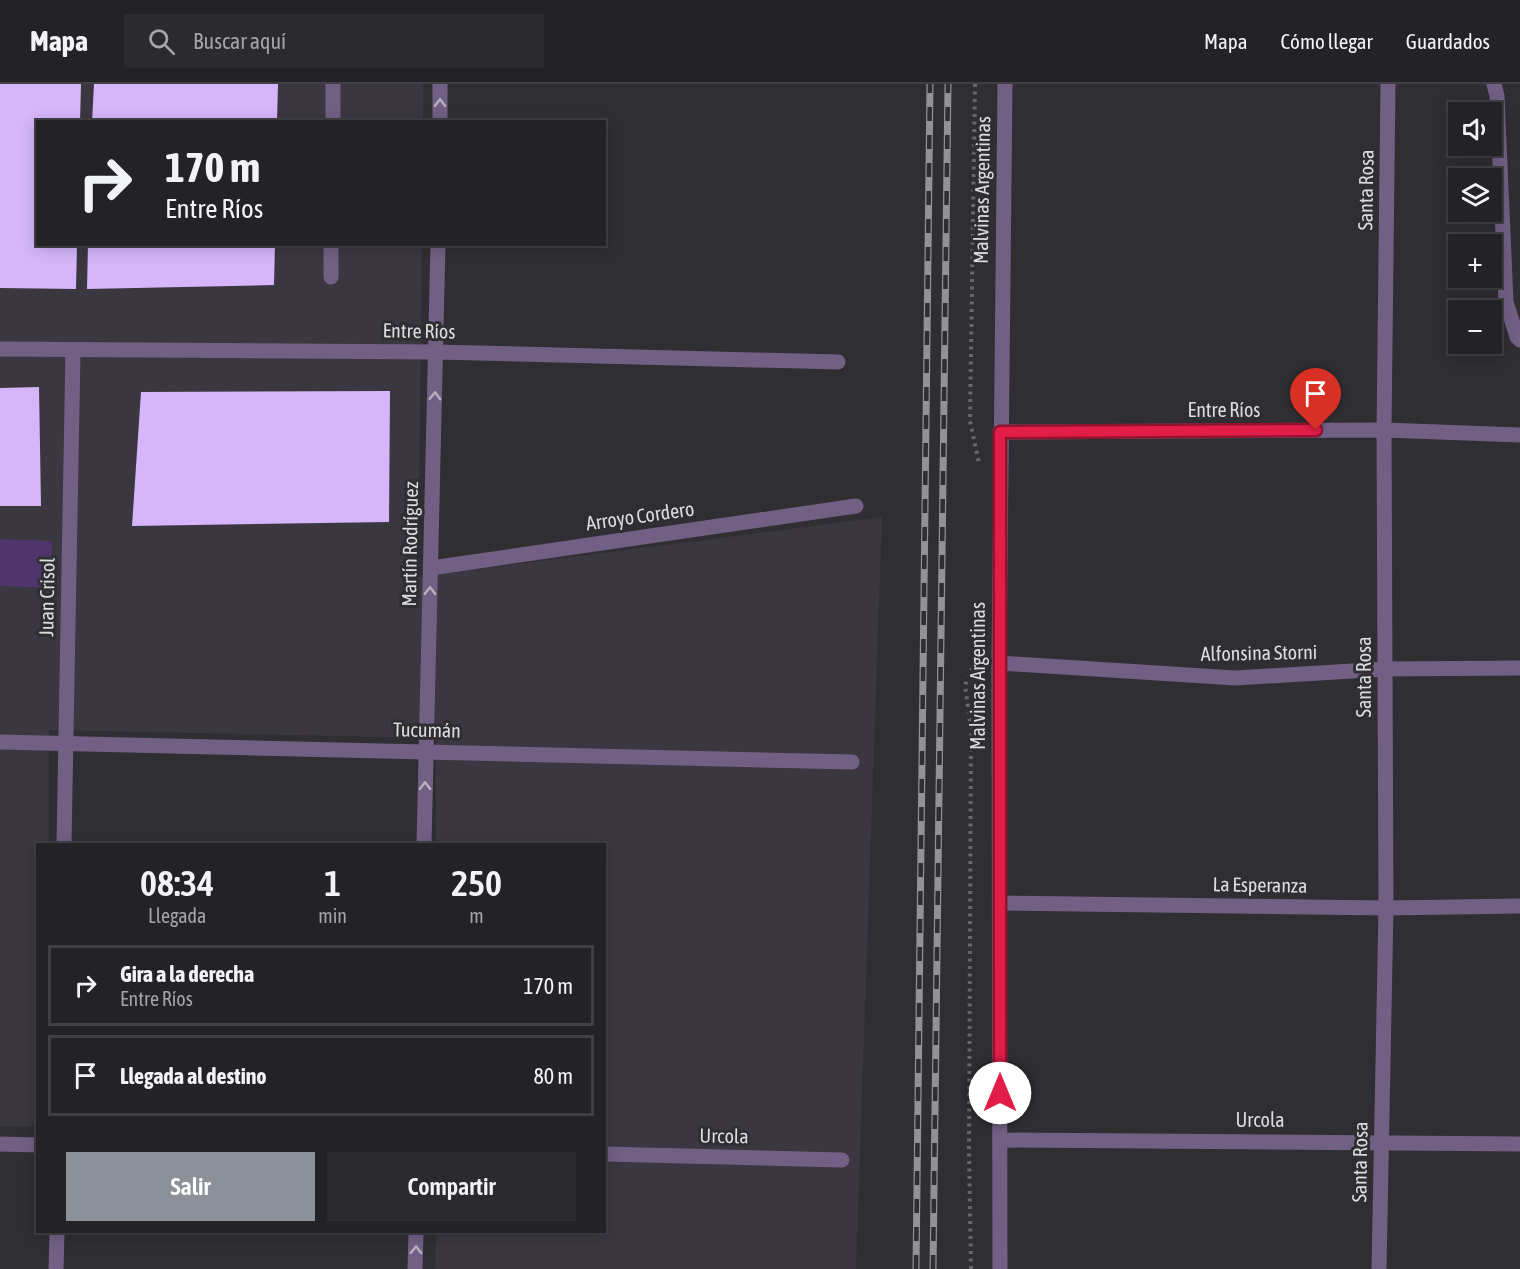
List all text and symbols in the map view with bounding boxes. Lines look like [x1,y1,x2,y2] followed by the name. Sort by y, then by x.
[124,14,544,68] search box
[30,25,88,57] text: Mapa
[145,25,178,58] icon: search
[193,28,286,54] text: Buscar aquí
[1204,29,1248,53] text: Mapa
[1281,29,1373,53] text: Cómo llegar
[1406,29,1490,53] text: Guardados
[434,98,446,107] one-way arrow
[1448,102,1502,354] map controls
[1448,102,1502,156] button: sound
[969,116,994,264] street label: Malvinas Argentinas
[165,143,260,191] text: 170 m
[66,144,144,222] icon: right
[1353,149,1378,231] street label: Santa Rosa
[1448,168,1502,222] button: layers
[165,193,263,224] text: Entre Ríos
[1448,234,1502,288] button: +
[1448,300,1502,354] button: −
[382,318,456,343] street label: Entre Ríos
[1290,368,1341,430] pin
[1299,377,1332,410] icon: arrive
[429,392,442,401] one-way arrow
[1188,398,1260,421] street label: Entre Ríos
[397,481,422,607] street label: Martín Rodríguez
[584,497,696,534] street label: Arroyo Cordero
[34,557,59,637] street label: Juan Crisol
[424,587,436,596] one-way arrow
[966,602,989,750] street label: Malvinas Argentinas
[1352,637,1375,717] street label: Santa Rosa
[1200,640,1318,665] street label: Alfonsina Storni
[393,717,461,742] street label: Tucumán
[419,782,431,791] one-way arrow
[140,862,214,904] text: 08:34
[324,862,341,904] text: 1
[451,862,502,904] text: 250
[1212,872,1308,897] street label: La Esperanza
[148,904,206,927] text: Llegada
[318,904,347,927] text: min
[469,904,484,927] text: m
[120,961,254,987] text: Gira a la derecha
[69,969,102,1002] icon: right
[523,973,573,999] text: 170 m
[120,987,193,1010] text: Entre Ríos
[69,1059,102,1092] icon: arrive
[968,1061,1032,1125] position arrow
[120,1063,267,1089] text: Llegada al destino
[533,1063,573,1089] text: 80 m
[1235,1108,1285,1131] street label: Urcola
[1347,1121,1372,1203] street label: Santa Rosa
[699,1124,749,1147] street label: Urcola
[66,1152,315,1221] button: Salir
[327,1152,576,1221] button: Compartir
[409,1246,422,1255] one-way arrow

